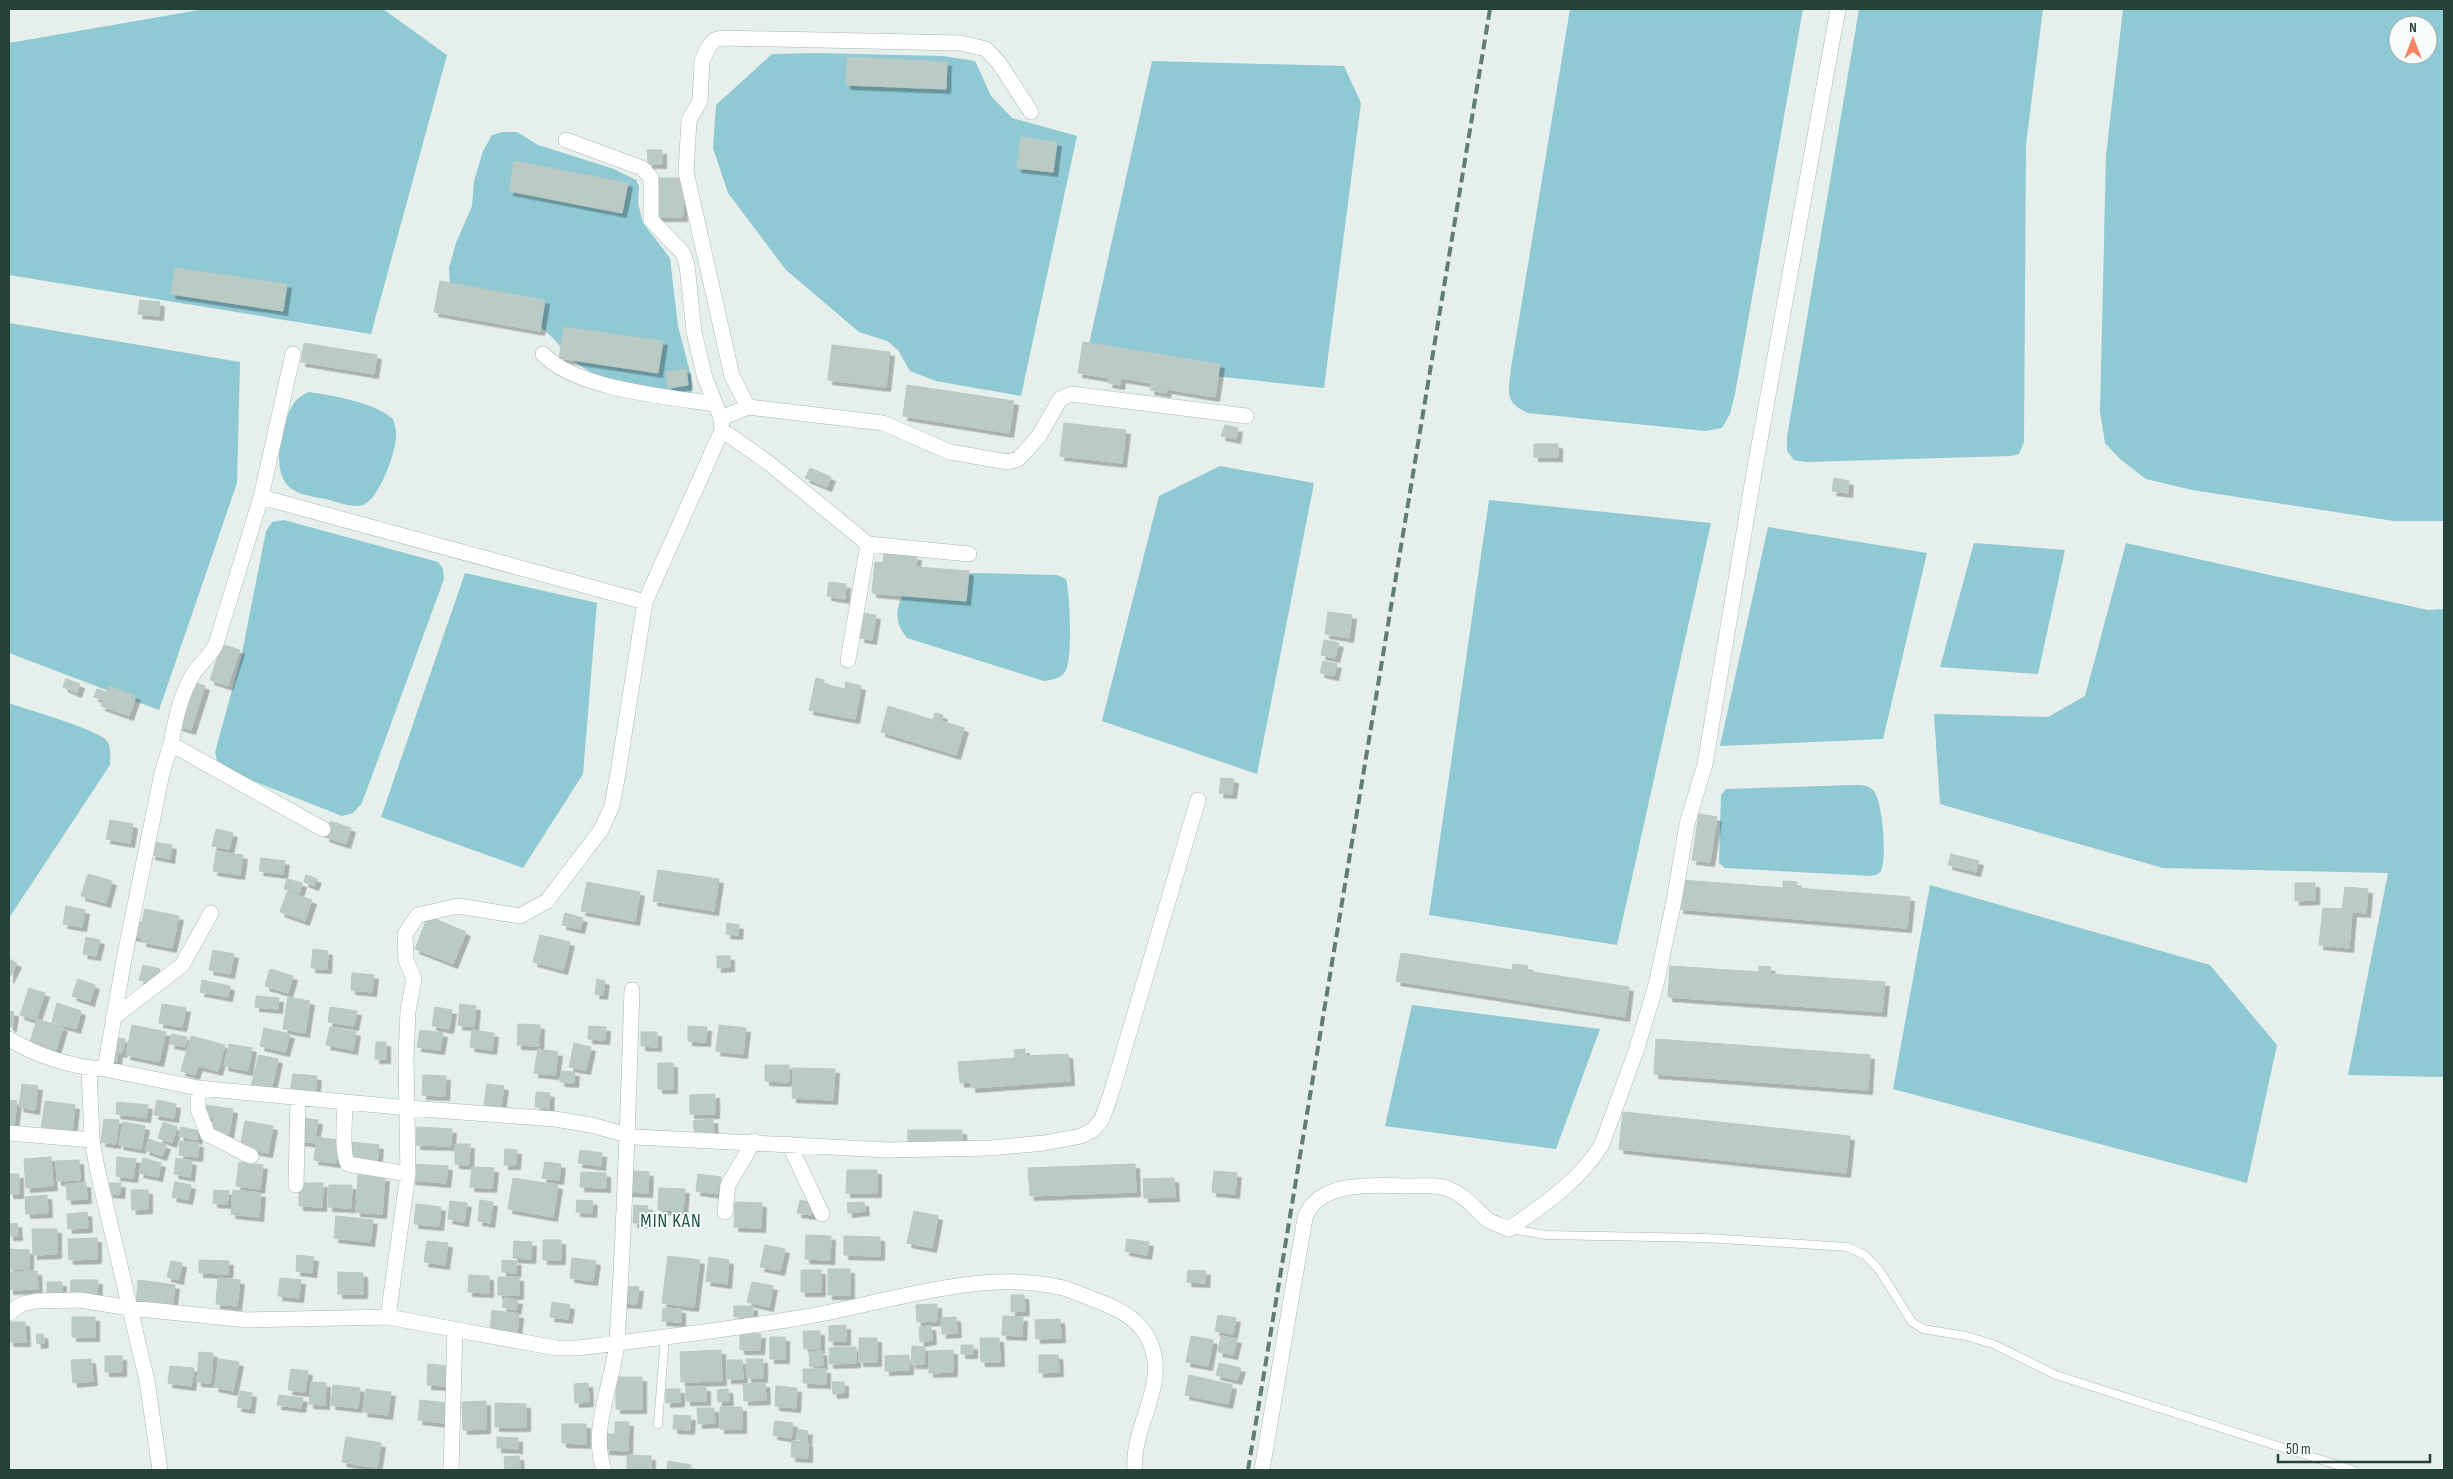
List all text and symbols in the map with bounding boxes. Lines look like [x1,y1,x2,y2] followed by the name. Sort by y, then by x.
[2388,15,2438,65] north arrow
[2409,19,2417,36] text: N
[640,1210,702,1233] district label: MIN KAN
[2278,1432,2430,1464] scale bar
[2286,1440,2311,1459] text: 50 m

